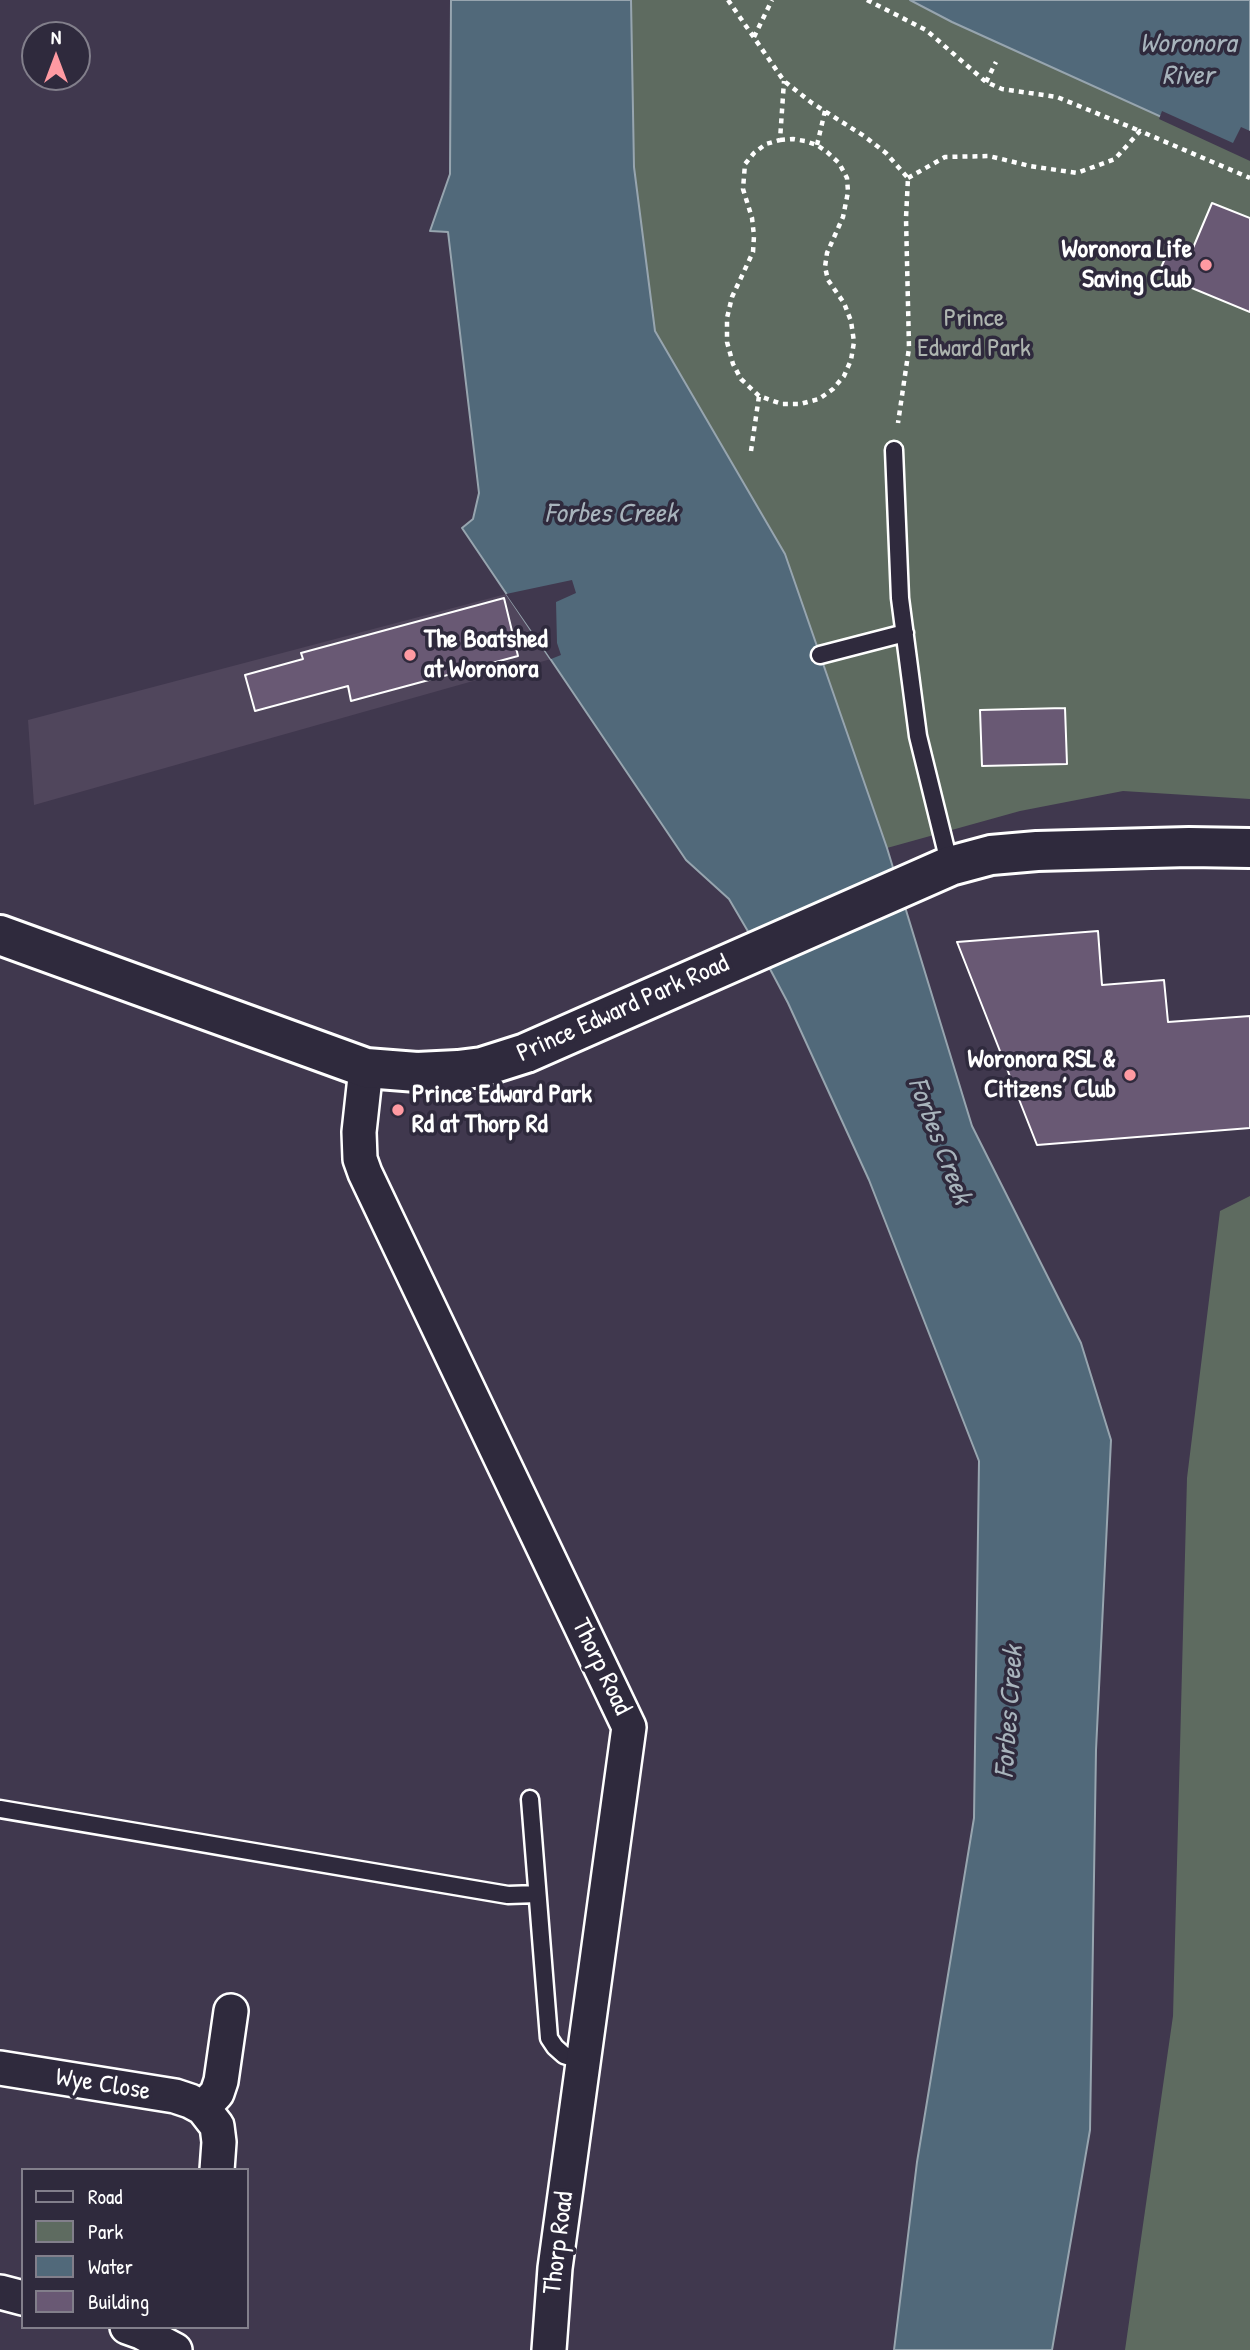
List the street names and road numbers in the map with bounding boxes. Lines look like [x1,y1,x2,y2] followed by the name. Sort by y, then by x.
[512,948,734,1070] street label: Prince Edward Park Road
[564,1614,638,1720] street label: Thorp Road
[53,2062,153,2108] street label: Wye Close
[537,2190,581,2296] street label: Thorp Road

